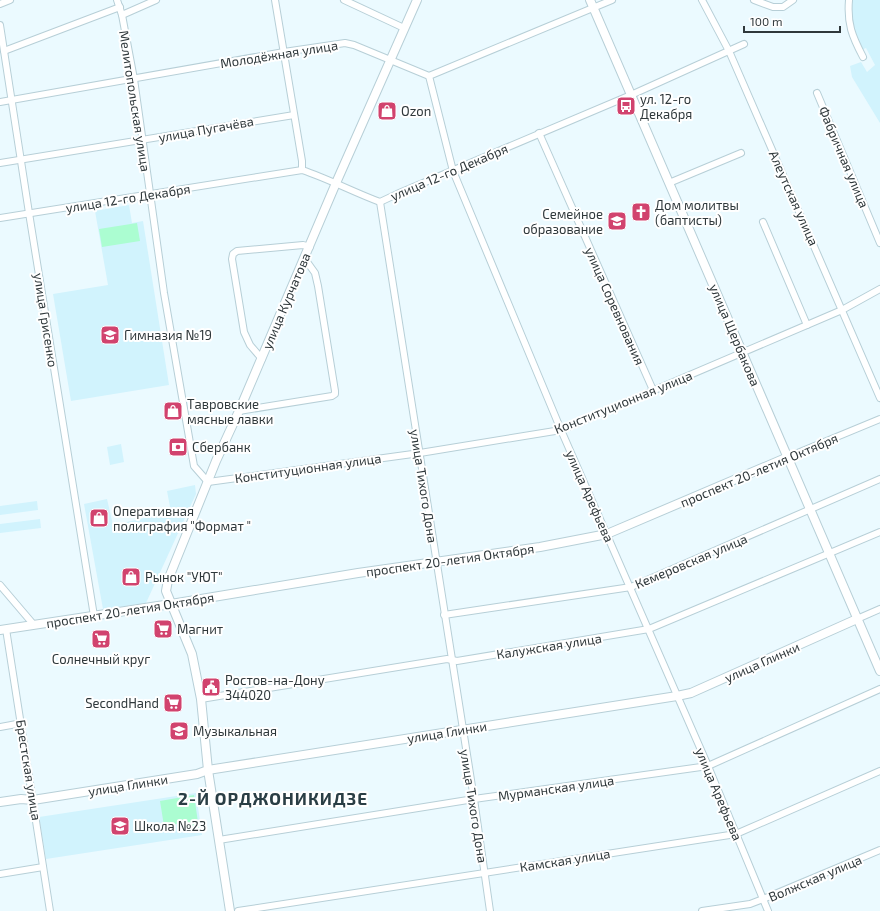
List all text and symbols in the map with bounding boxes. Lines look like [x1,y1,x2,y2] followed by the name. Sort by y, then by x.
[744,8,840,34] scale bar
[750,14,782,28] text: 100 m
[116,29,154,173] street label: Мелитопольская улица
[219,37,339,71] street label: Молодёжная улица
[640,91,692,122] place label: ул. 12-го Декабря
[615,95,637,117] bus stop icon: ул. 12-го Декабря
[376,100,398,122] shop icon: Ozon
[401,103,431,119] place label: Ozon
[815,104,873,210] street label: Фабричная улица
[157,113,255,145] street label: улица Пугачёва
[388,140,510,204] street label: улица 12-го Декабря
[766,148,822,248] street label: Алеутская улица
[65,180,191,216] street label: улица 12-го Декабря
[655,197,739,228] place label: Дом молитвы (баптисты)
[630,201,652,223] church icon: Дом молитвы (баптисты)
[523,206,603,237] place label: Семейное образование
[606,210,628,232] school or university icon: Семейное образование
[582,245,648,367] street label: улица Соревнования
[258,250,314,352] street label: улица Курчатова
[31,272,61,368] street label: улица Грисенко
[706,281,764,389] street label: улица Щербакова
[99,324,121,346] school or university icon: Гимназия №19
[124,327,212,343] place label: Гимназия №19
[552,367,694,437] street label: Конституционная улица
[187,396,273,427] place label: Тавровские мясные лавки
[162,400,184,422] shop icon: Тавровские мясные лавки
[407,428,441,544] street label: улица Тихого Дона
[678,429,840,511] street label: проспект 20-летия Октября
[167,436,189,458] bank icon: Сбербанк
[192,439,251,455] place label: Сбербанк
[562,447,618,545] street label: улица Арефьева
[234,450,382,486] street label: Конституционная улица
[113,503,251,534] place label: Оперативная полиграфия "Формат "
[88,507,110,529] shop icon: Оперативная полиграфия "Формат "
[632,530,750,592] street label: Кемеровская улица
[365,540,535,580] street label: проспект 20-летия Октября
[120,566,142,588] shop icon: Рынок "УЮТ"
[145,569,223,585] place label: Рынок "УЮТ"
[45,589,215,631] street label: проспект 20-летия Октября
[152,618,174,640] supermarket icon: Магнит
[177,621,224,637] place label: Магнит
[90,628,112,650] supermarket icon: Солнечный круг
[495,630,603,662] street label: Калужская улица
[722,638,802,686] street label: улица Глинки
[52,651,150,667] place label: Солнечный круг
[225,672,325,703] place label: Ростов-на-Дону 344020
[200,676,222,698] public building icon: Ростов-на-Дону 344020
[162,692,184,714] supermarket icon: SecondHand
[85,695,159,711] place label: SecondHand
[13,718,45,822] street label: Брестская улица
[406,718,488,746] street label: улица Глинки
[168,720,190,742] school or university icon: Музыкальная
[193,723,277,739] place label: Музыкальная
[692,745,746,843] street label: улица Арефьева
[457,748,491,864] street label: улица Тихого Дона
[87,771,169,799] street label: улица Глинки
[497,772,615,804] street label: Мурманская улица
[178,788,368,808] district label: 2-Й ОРДЖОНИКИДЗЕ
[109,815,131,837] school or university icon: Школа №23
[134,818,206,834] place label: Школа №23
[519,845,611,875] street label: Камская улица
[766,851,864,905] street label: Волжская улица

